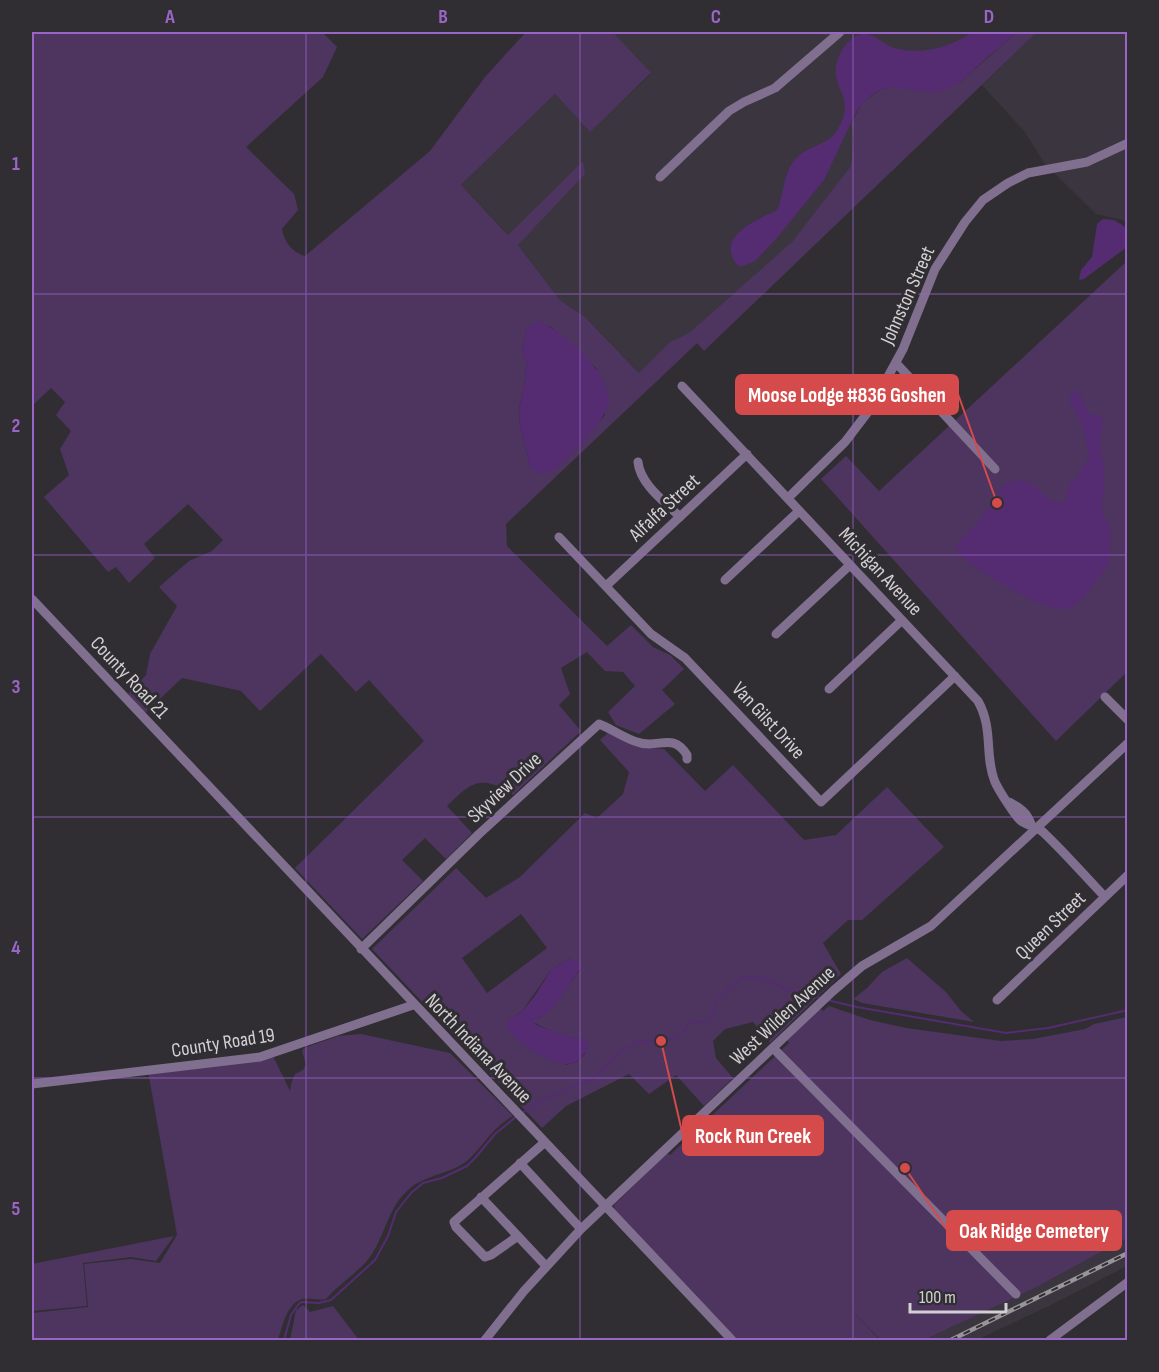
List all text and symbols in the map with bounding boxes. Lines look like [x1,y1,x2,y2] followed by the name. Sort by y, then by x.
[164,5,175,29] text: A
[438,5,448,29] text: B
[711,5,721,29] text: C
[984,5,994,29] text: D
[12,152,20,176] text: 1
[875,243,940,349] street label: Johnston Street
[736,375,958,414] callout: Moose Lodge #836 Goshen
[748,383,946,408] text: Moose Lodge #836 Goshen
[12,414,20,438] text: 2
[624,469,705,547] street label: Alfalfa Street
[833,523,927,621] street label: Michigan Avenue
[85,632,173,724] street label: County Road 21
[12,675,21,699] text: 3
[727,677,810,764] street label: Van Gilst Drive
[463,747,547,828] street label: Skyview Drive
[1011,886,1091,965] street label: Queen Street
[11,936,21,960] text: 4
[725,961,840,1070] street label: West Wilden Avenue
[420,989,537,1108] street label: North Indiana Avenue
[170,1023,277,1063] street label: County Road 19
[683,1116,823,1155] callout: Rock Run Creek
[695,1124,811,1149] text: Rock Run Creek
[12,1197,21,1221] text: 5
[947,1211,1121,1250] callout: Oak Ridge Cemetery
[959,1219,1109,1244] text: Oak Ridge Cemetery
[910,1276,1006,1314] scale bar
[919,1287,956,1308] text: 100 m

